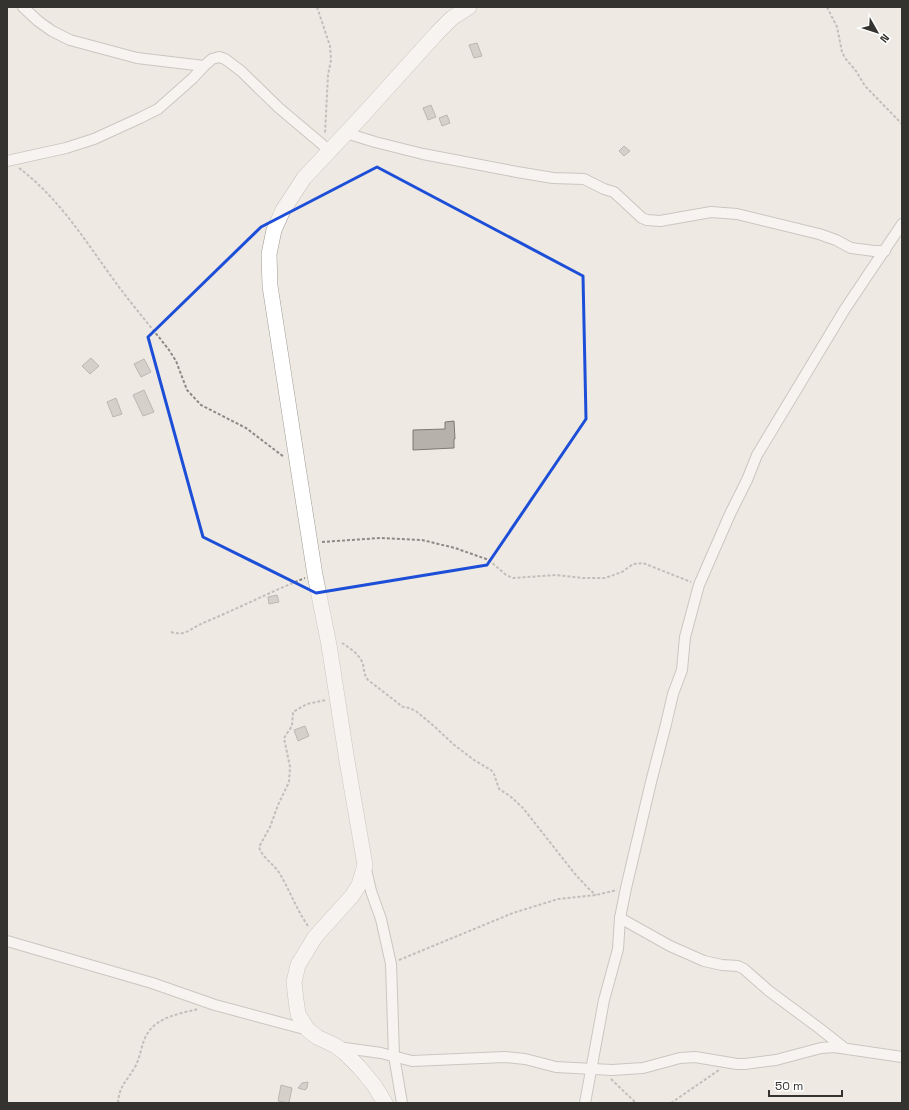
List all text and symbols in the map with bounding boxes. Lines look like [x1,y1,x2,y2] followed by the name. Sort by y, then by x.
[857,12,897,52] north arrow
[877,31,893,46] text: N
[769,1072,842,1098] scale bar
[775,1078,803,1094] text: 50 m

